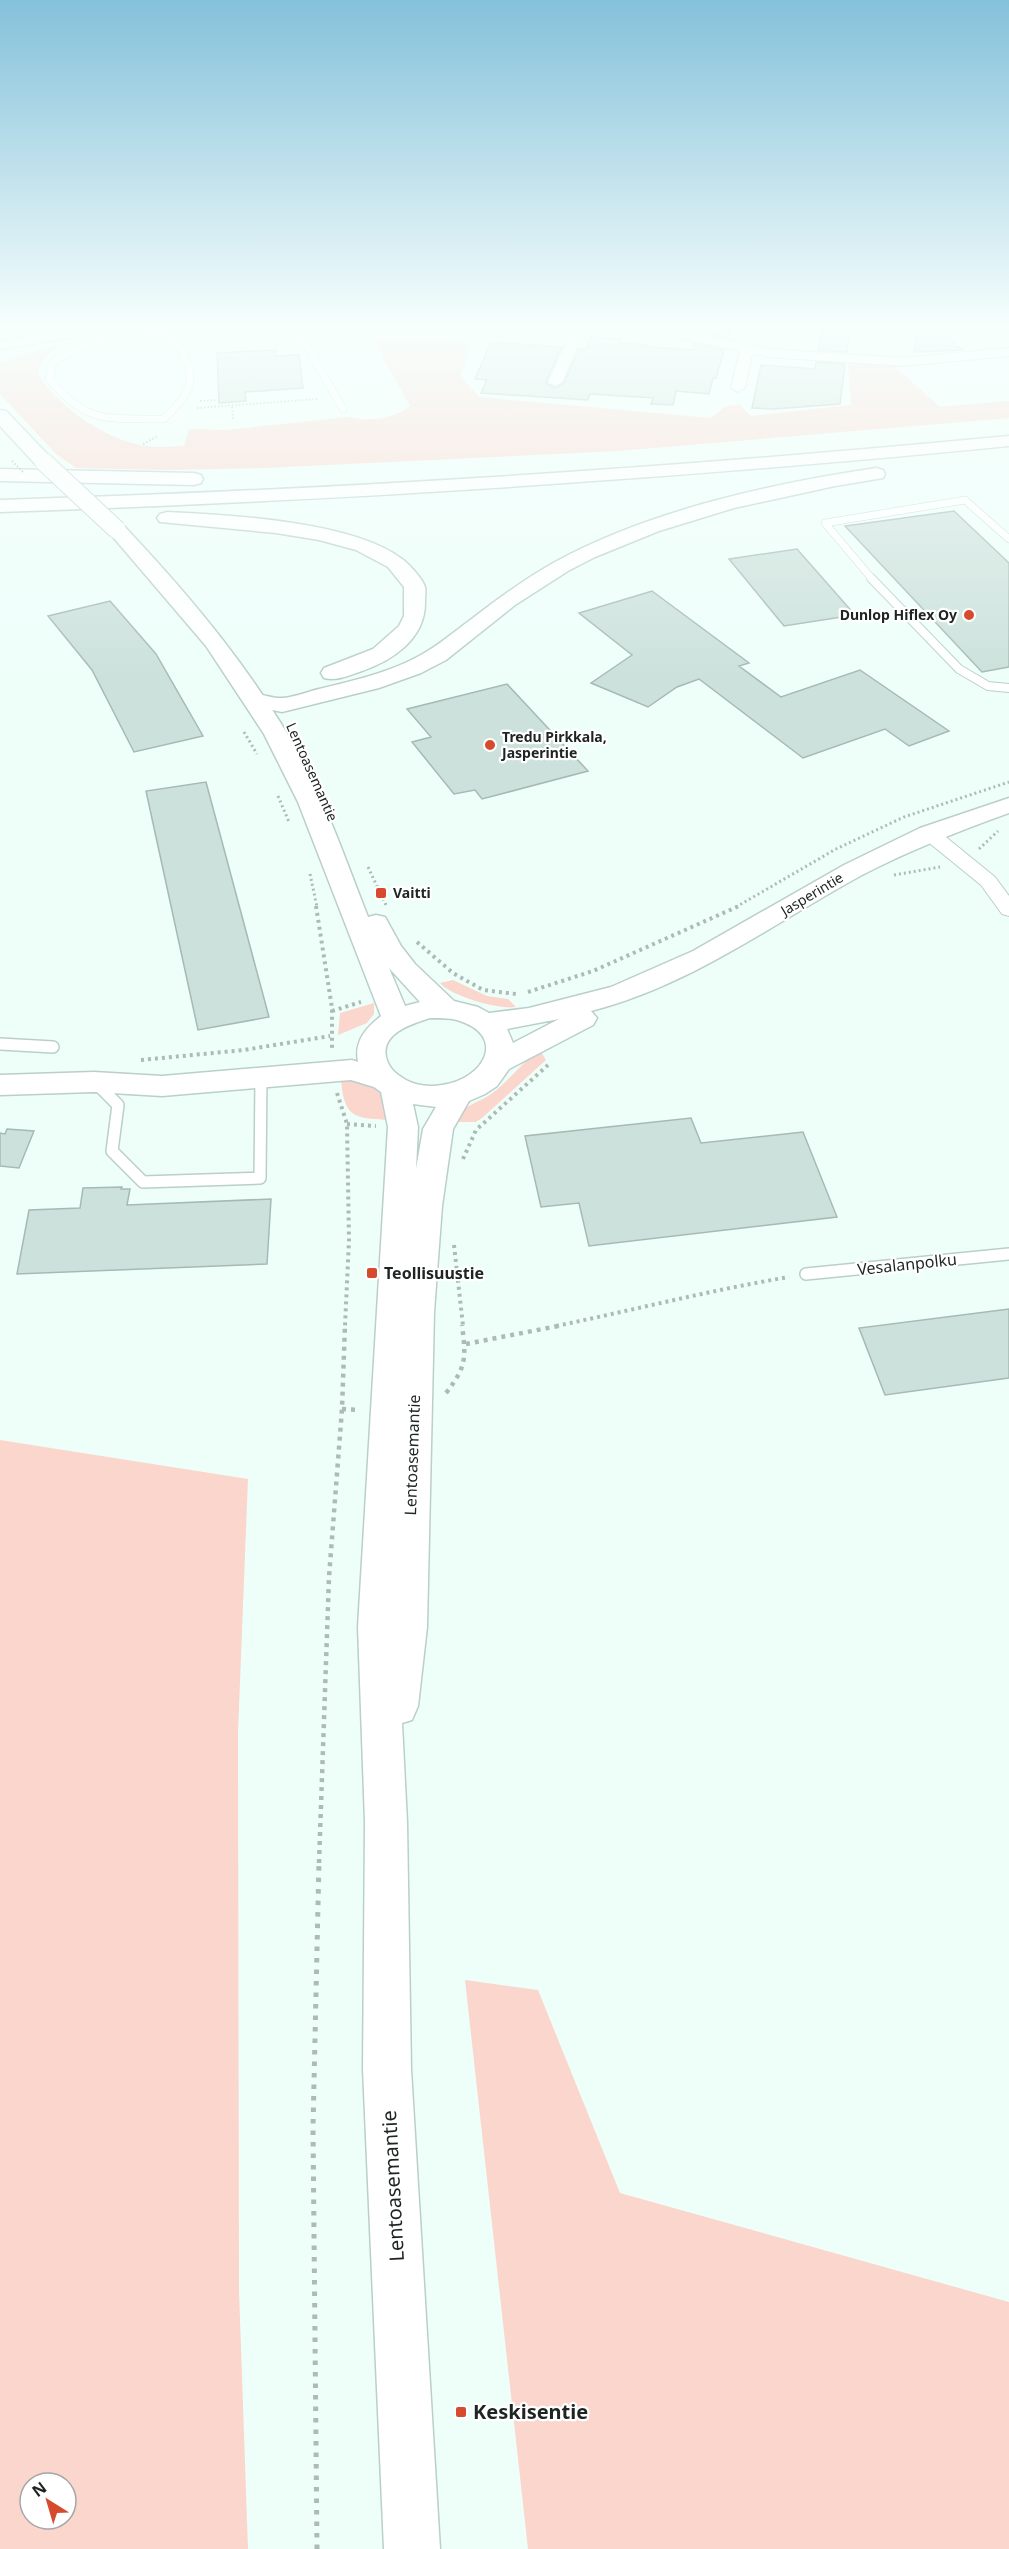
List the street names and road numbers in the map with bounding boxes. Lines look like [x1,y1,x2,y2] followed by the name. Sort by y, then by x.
[282,720,343,824] street label: Lentoasemantie
[775,867,847,921] street label: Jasperintie
[856,1248,958,1280] street label: Vesalanpolku
[399,1394,425,1516] street label: Lentoasemantie
[375,2110,410,2262] street label: Lentoasemantie

